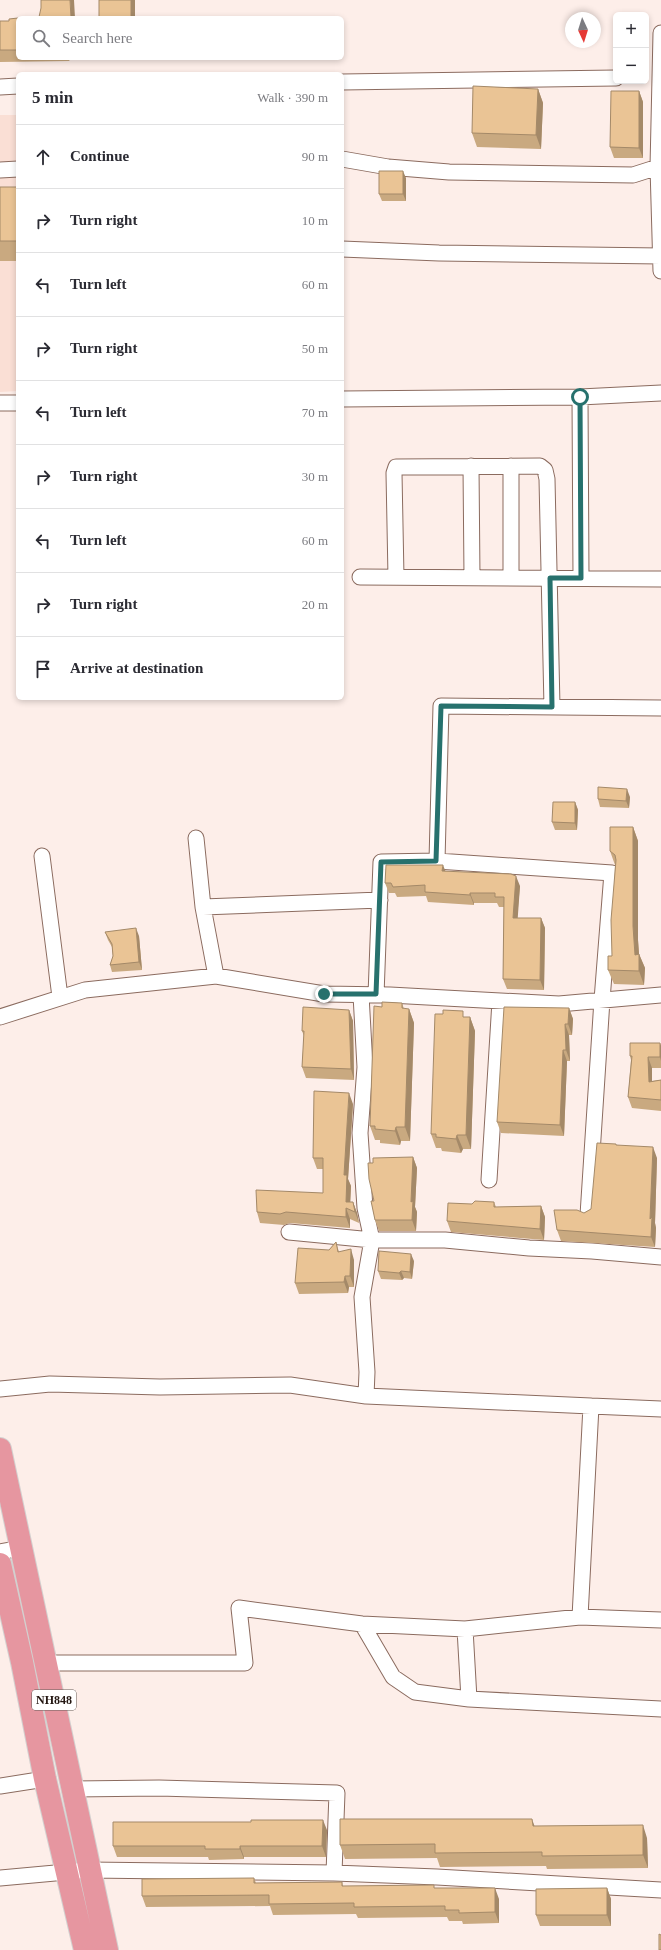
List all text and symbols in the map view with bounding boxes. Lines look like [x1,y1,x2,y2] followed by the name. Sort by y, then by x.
[565,12,601,48] north arrow
[613,12,649,84] map controls
[613,12,649,48] button: +
[16,16,344,60] search box
[30,27,52,49] icon: search
[62,30,132,46] text: Search here
[613,48,649,84] button: −
[32,88,73,107] text: 5 min
[257,90,328,105] text: Walk · 390 m
[32,146,54,168] icon: ahead
[70,148,129,164] text: Continue
[302,149,328,164] text: 90 m
[32,210,54,232] icon: right
[70,212,137,228] text: Turn right
[302,213,328,228] text: 10 m
[32,274,54,296] icon: left
[70,276,127,292] text: Turn left
[302,277,328,292] text: 60 m
[32,338,54,360] icon: right
[70,340,137,356] text: Turn right
[302,341,328,356] text: 50 m
[571,388,589,406] route start
[32,402,54,424] icon: left
[70,404,127,420] text: Turn left
[302,405,328,420] text: 70 m
[32,466,54,488] icon: right
[70,468,137,484] text: Turn right
[302,469,328,484] text: 30 m
[32,530,54,552] icon: left
[70,532,127,548] text: Turn left
[302,533,328,548] text: 60 m
[32,594,54,616] icon: right
[70,596,137,612] text: Turn right
[302,597,328,612] text: 20 m
[32,658,54,680] icon: arrive
[70,660,203,676] text: Arrive at destination
[315,985,333,1003] route end
[32,1690,76,1710] road number: NH848

